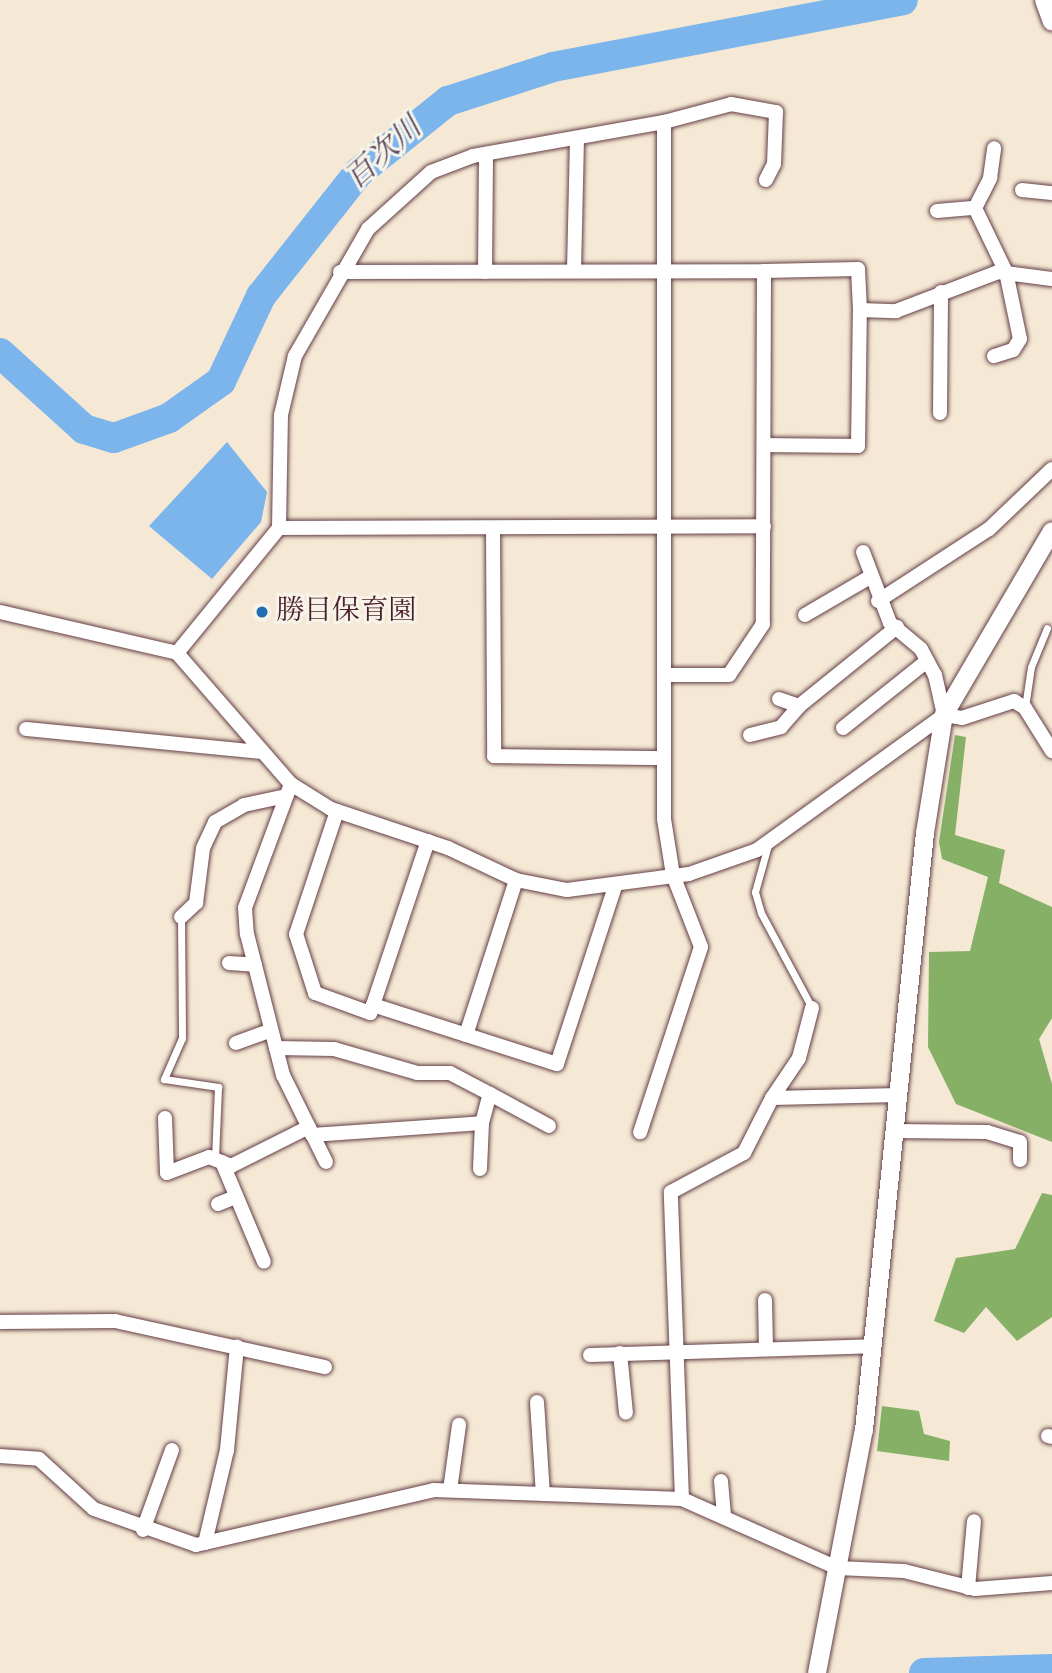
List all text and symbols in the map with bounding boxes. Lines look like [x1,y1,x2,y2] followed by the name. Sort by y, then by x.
[339,111,429,197] water label: 百次川
[276,595,416,629] place label: 勝目保育園
[254,604,270,620] marker: 勝目保育園

